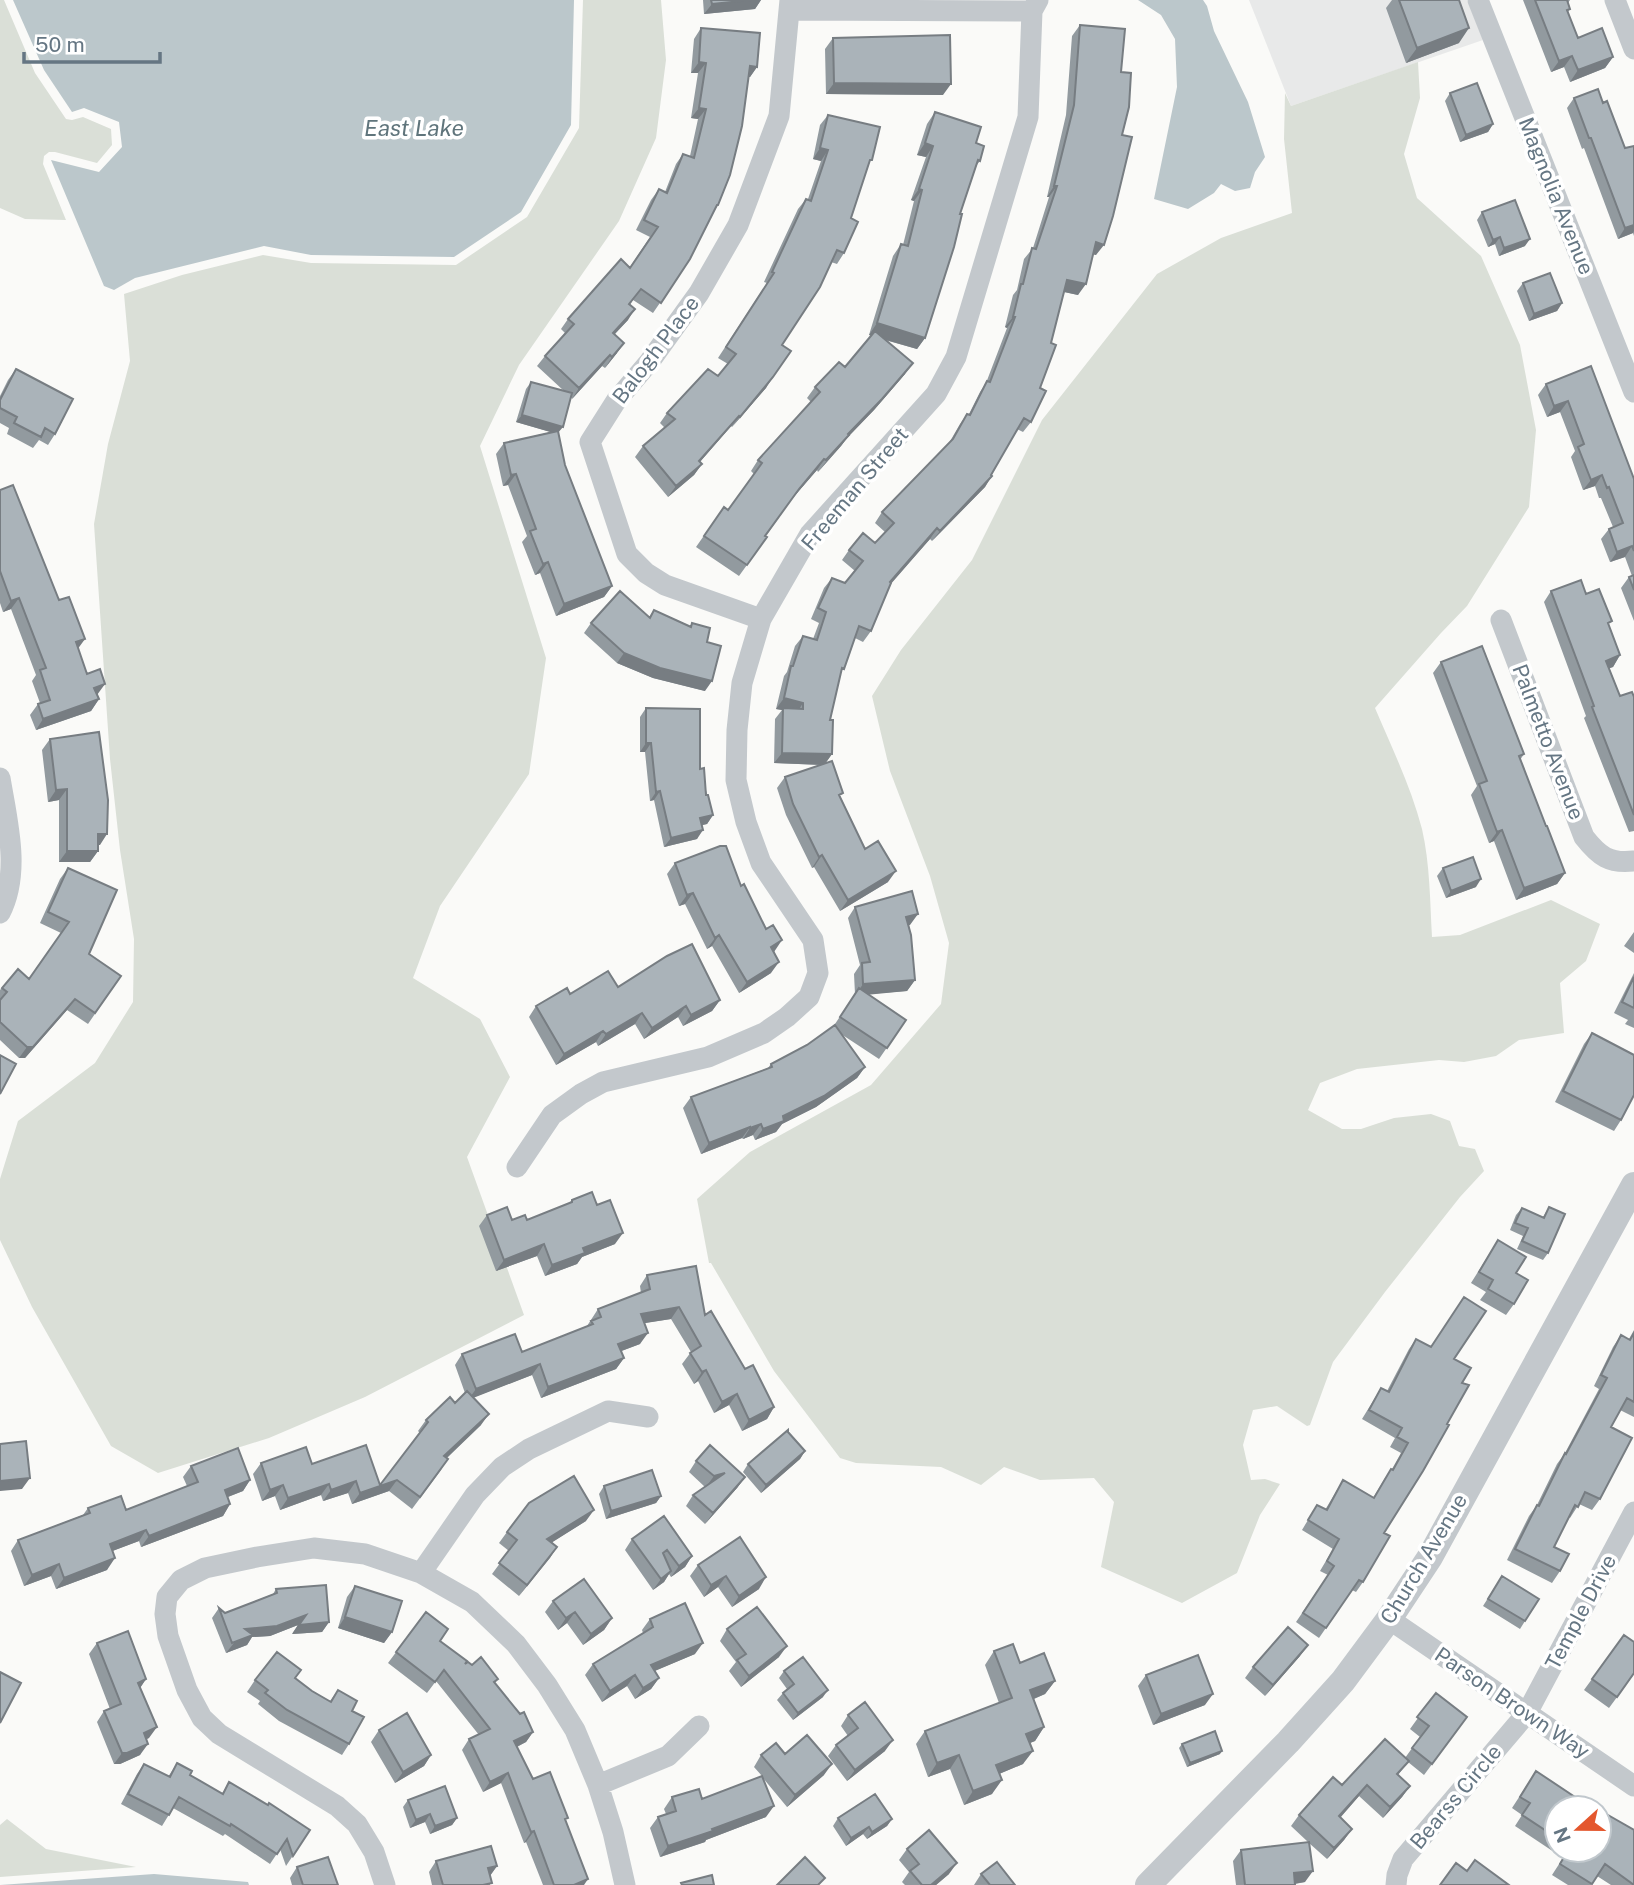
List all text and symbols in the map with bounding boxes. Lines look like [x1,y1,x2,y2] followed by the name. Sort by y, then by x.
[24,21,161,65] scale bar
[35,32,85,57] text: 50 m
[1513,113,1599,278] street label: Magnolia Avenue
[364,114,464,141] water label: East Lake
[607,291,704,408] street label: Balogh Place
[796,422,913,555] street label: Freeman Street
[1507,661,1590,823] street label: Palmetto Avenue
[1375,1489,1472,1628] street label: Church Avenue
[1540,1550,1621,1673] street label: Temple Drive
[1430,1642,1594,1764] street label: Parson Brown Way
[1405,1739,1507,1854] street label: Bearss Circle
[1543,1794,1613,1864] north arrow
[1549,1824,1575,1846] text: N

